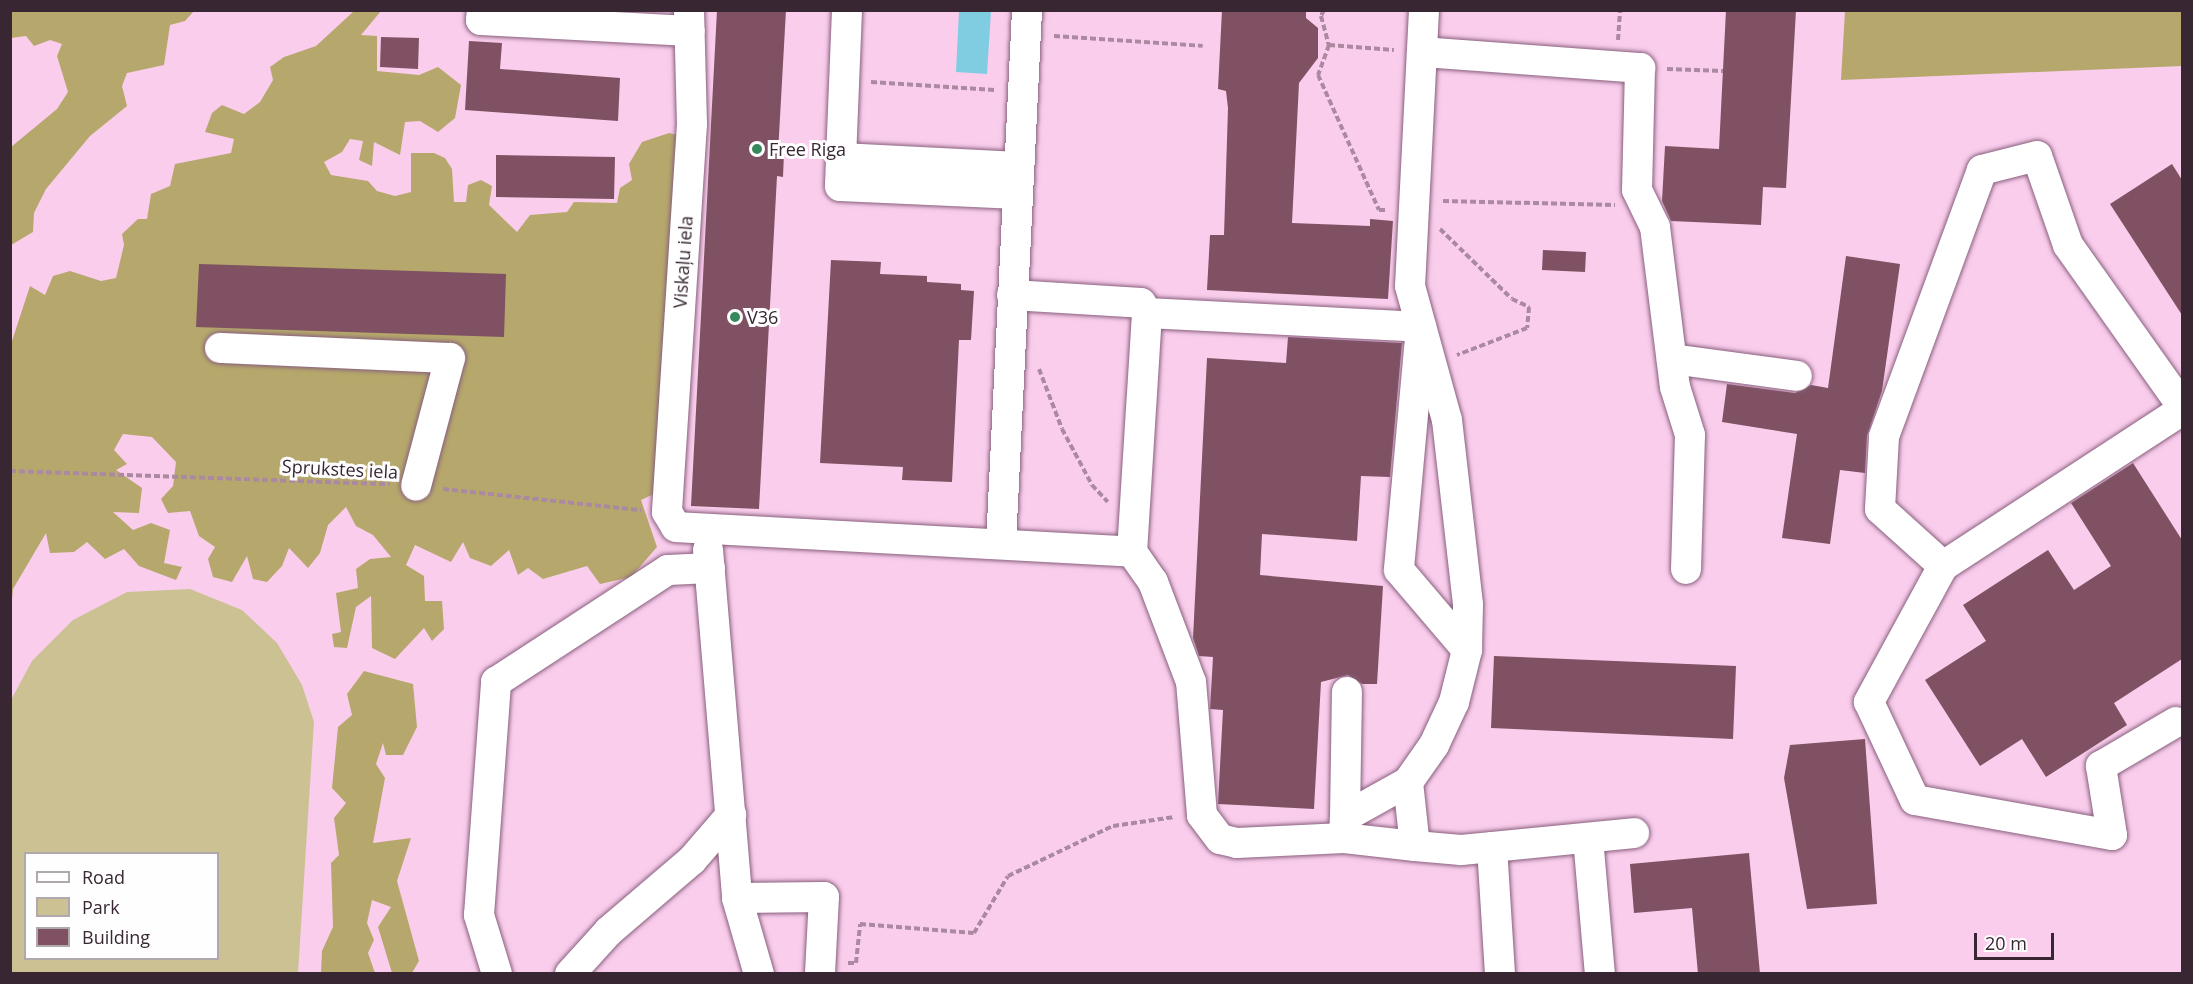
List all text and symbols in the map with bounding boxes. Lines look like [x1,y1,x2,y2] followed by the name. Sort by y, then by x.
[769,138,846,160] place label: Free Riga
[750,142,764,156] marker: Free Riga
[669,215,697,309] street label: Viskaļu iela
[747,306,778,328] place label: V36
[728,310,742,324] marker: V36
[281,455,399,483] street label: Sprukstes iela
[24,852,219,960] legend
[82,865,125,889] text: Road
[82,895,120,919] text: Park
[1977,921,2056,959] scale bar
[82,925,150,949] text: Building
[1985,931,2027,955] text: 20 m

